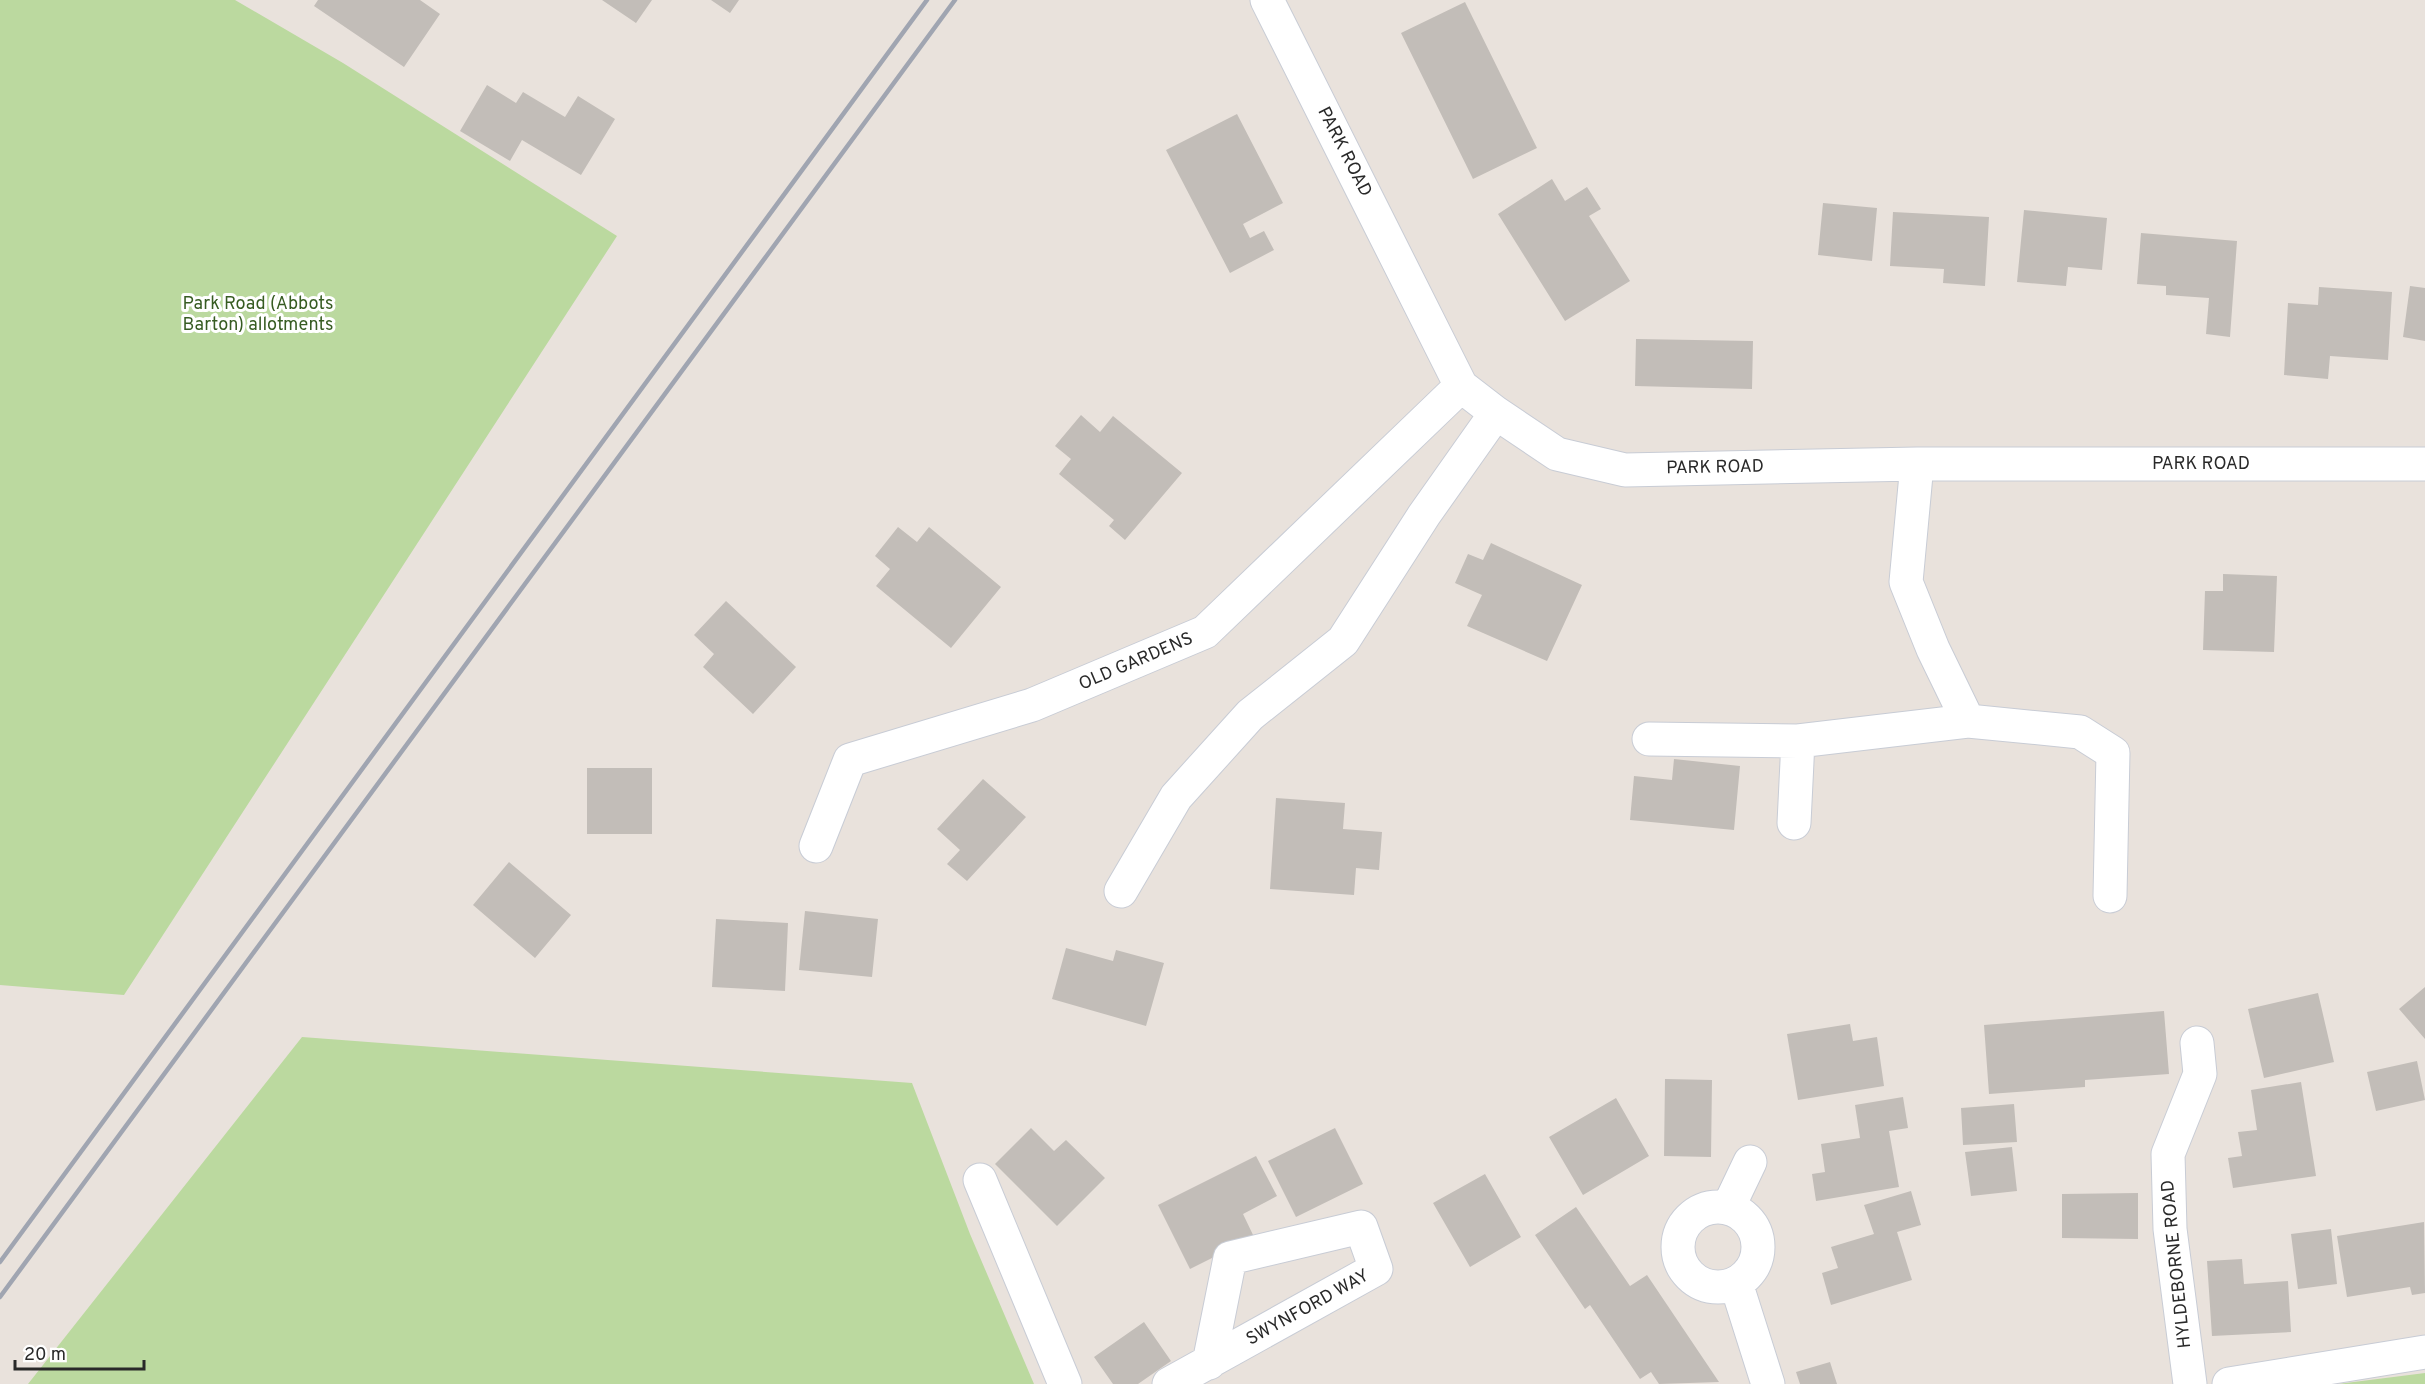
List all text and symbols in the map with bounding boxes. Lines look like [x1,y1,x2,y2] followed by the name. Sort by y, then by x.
[1312,103,1376,201] street label: PARK ROAD
[183,293,333,337] park label: Park Road (Abbots Barton) allotments
[2152,453,2250,476] street label: PARK ROAD
[1666,456,1764,480] street label: PARK ROAD
[1075,628,1197,696] street label: OLD GARDENS
[2157,1179,2197,1349] street label: HYLDEBORNE ROAD
[1242,1265,1374,1351] street label: SWYNFORD WAY
[15,1333,144,1371] scale bar
[24,1344,66,1367] text: 20 m

